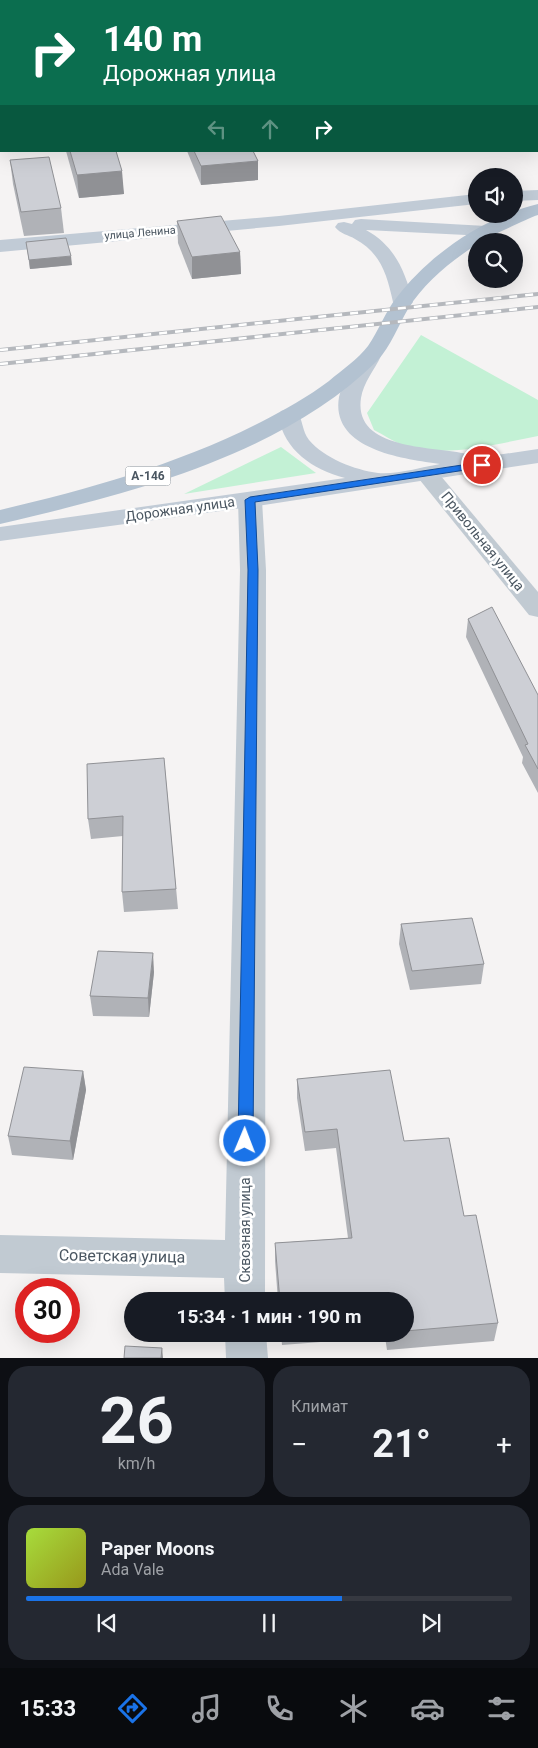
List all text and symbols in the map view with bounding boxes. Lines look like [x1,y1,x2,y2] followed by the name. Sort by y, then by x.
[103,19,202,60] text: 140 m
[20,20,85,85] icon: right
[103,61,276,86] text: Дорожная улица
[203,115,231,143] icon: left
[256,115,284,143] icon: ahead
[309,115,337,143] icon: right
[468,168,523,288] map controls
[468,168,523,223] button: sound
[104,223,176,243] street label: улица Ленина
[468,233,523,288] button: search
[461,444,503,486] pin
[468,451,496,479] icon: arrive
[126,466,170,486] road number: А-146
[438,488,528,594] street label: Привольная улица
[124,493,236,525] street label: Дорожная улица
[218,1114,270,1166] position arrow
[237,1177,253,1283] street label: Сквозная улица
[59,1245,185,1267] street label: Советская улица
[15,1278,80,1343] speed limit sign: 30
[177,1305,361,1328] text: 15:34 · 1 мин · 190 m
[99,1383,174,1459] text: 26
[291,1397,348,1416] text: Климат
[372,1422,431,1466] text: 21°
[291,1428,307,1461] text: −
[496,1428,512,1461] text: +
[118,1454,155,1473] text: km/h
[101,1537,214,1560] text: Paper Moons
[101,1560,164,1579] text: Ada Vale
[93,1609,121,1637] icon: previous
[255,1609,283,1637] icon: pause
[417,1609,445,1637] icon: next
[115,1691,150,1726] icon: directions
[189,1691,224,1726] icon: music
[262,1691,297,1726] icon: phone
[336,1691,371,1726] icon: climate
[410,1691,445,1726] icon: car
[484,1691,519,1726] icon: filters
[19,1696,76,1721] text: 15:33

